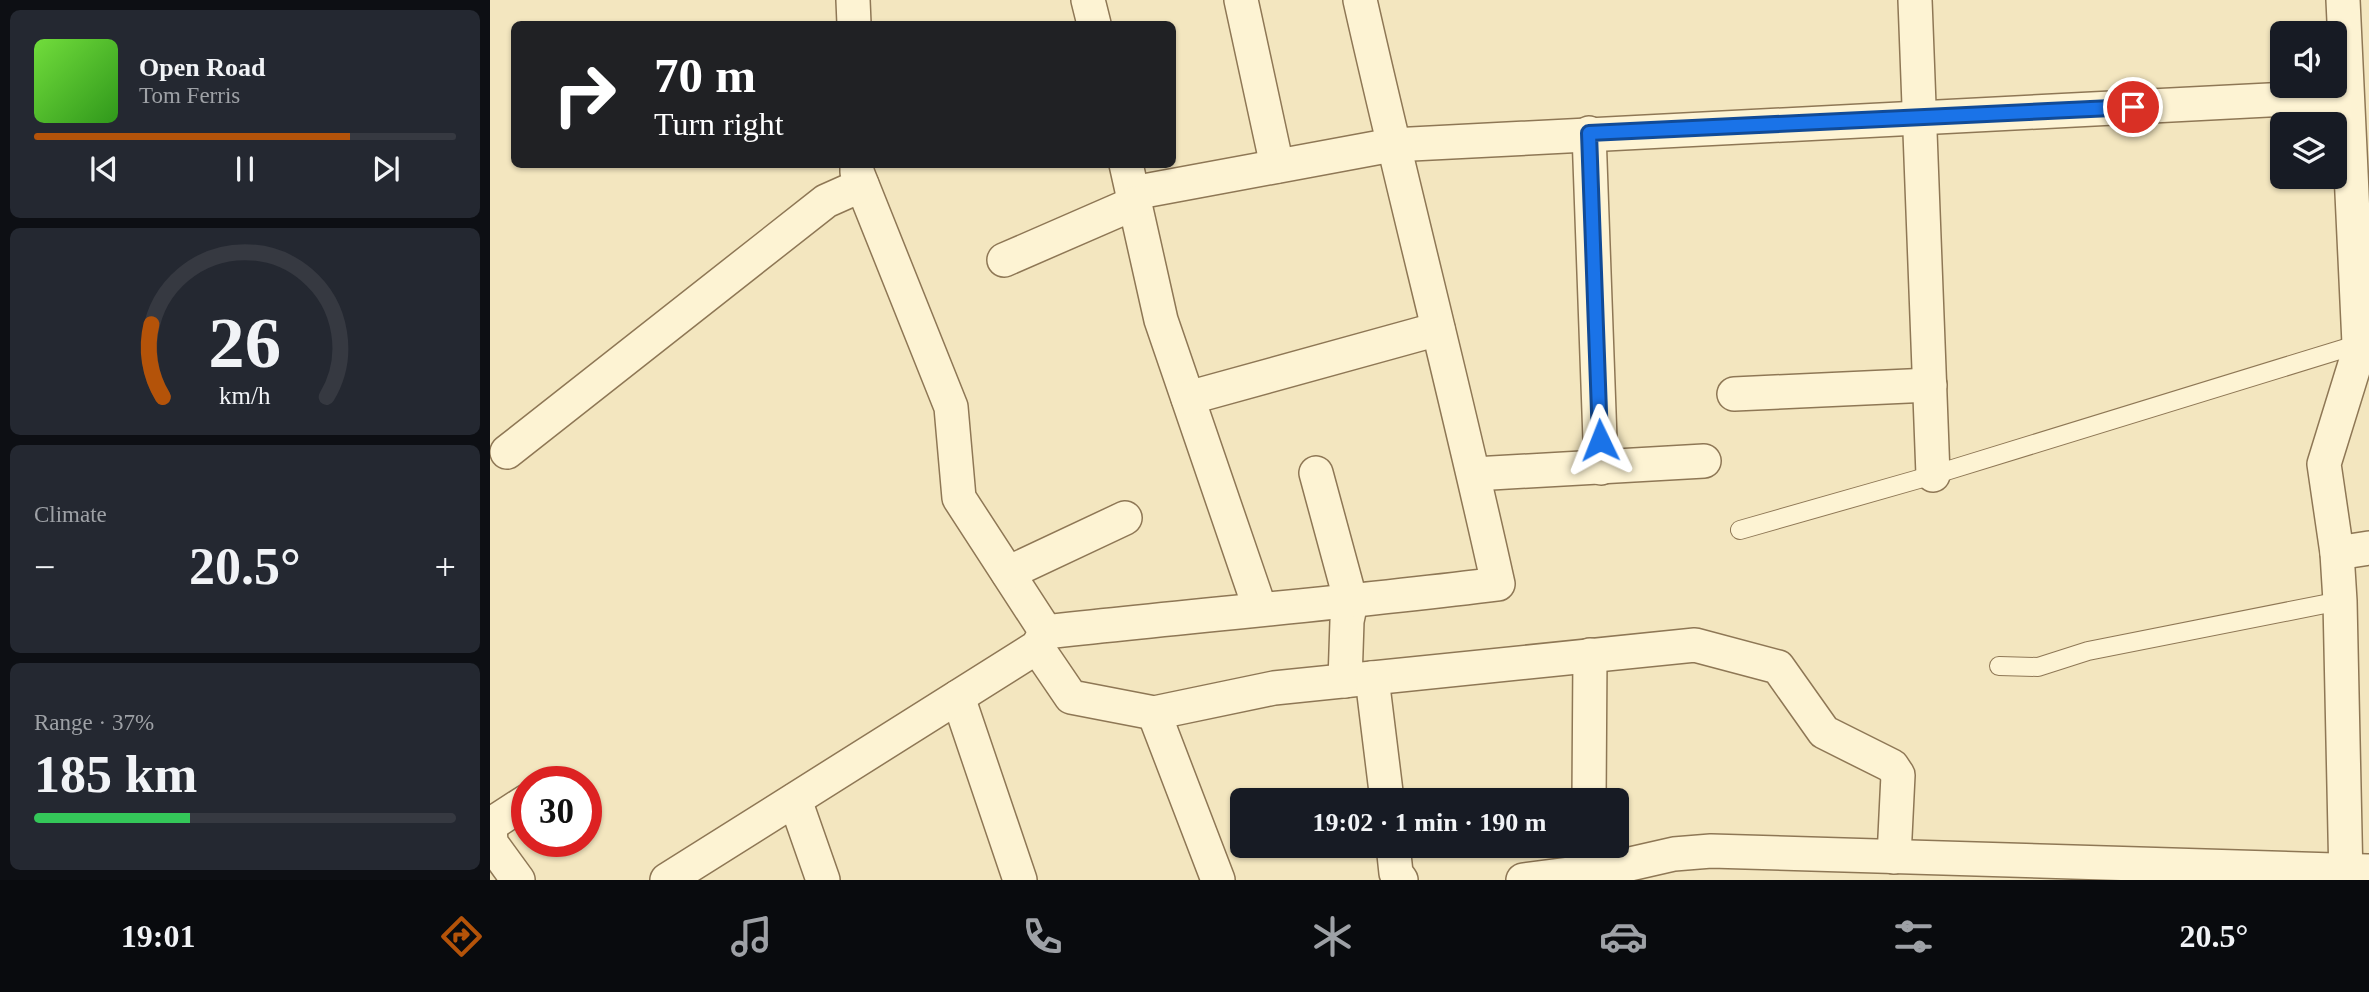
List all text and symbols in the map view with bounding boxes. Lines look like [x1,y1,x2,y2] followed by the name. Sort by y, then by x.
[2270,21,2347,189] map controls
[2270,21,2347,98] button: sound
[654,48,756,103] text: 70 m
[539,49,630,140] icon: right
[139,53,265,82] text: Open Road
[2103,77,2163,137] pin
[139,83,240,108] text: Tom Ferris
[2114,88,2152,126] icon: arrive
[654,106,784,142] text: Turn right
[2270,112,2347,189] button: layers
[85,150,123,188] icon: previous
[226,150,264,188] icon: pause
[367,150,405,188] icon: next
[209,303,281,384] text: 26
[219,382,271,409] text: km/h
[1563,403,1637,477] position arrow
[34,502,107,527] text: Climate
[189,538,301,595] text: 20.5°
[34,546,55,588] text: −
[435,546,456,588] text: +
[34,710,154,735] text: Range · 37%
[34,746,197,803] text: 185 km
[511,766,602,857] speed limit sign: 30
[1313,808,1547,837] text: 19:02 · 1 min · 190 m
[437,912,486,961] icon: directions
[727,912,776,961] icon: music
[1018,912,1067,961] icon: phone
[1308,912,1357,961] icon: climate
[1599,912,1648,961] icon: car
[1889,912,1938,961] icon: filters
[121,918,195,954] text: 19:01
[2179,918,2248,954] text: 20.5°

